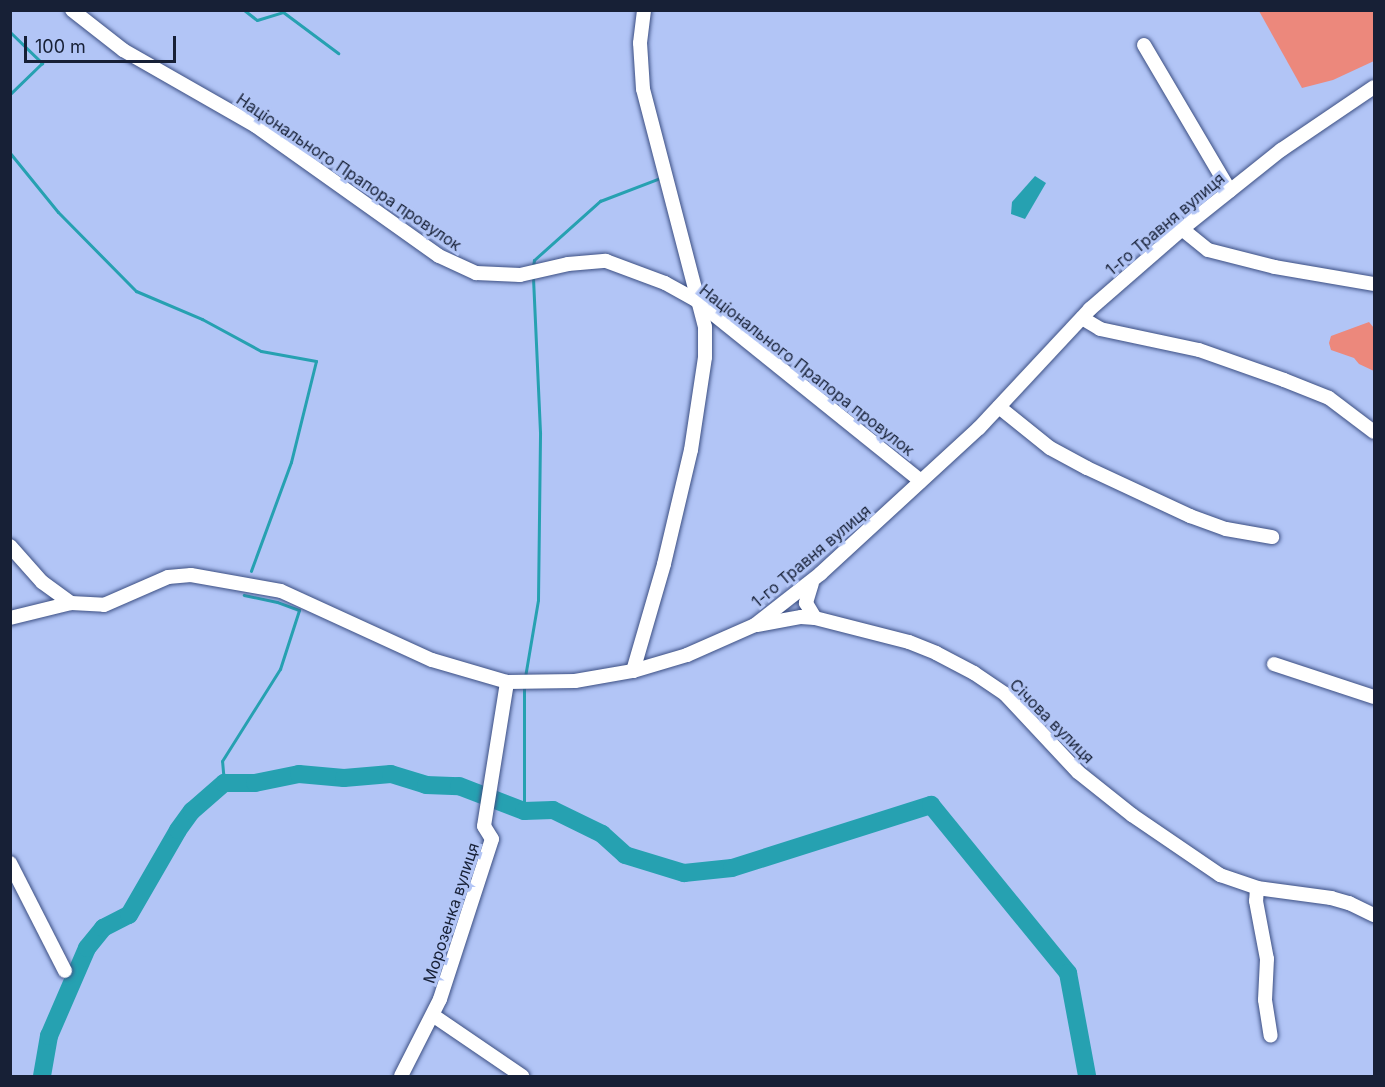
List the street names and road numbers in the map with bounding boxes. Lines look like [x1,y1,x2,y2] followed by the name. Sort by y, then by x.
[233,89,465,255] street label: Національного Прапора провулок
[1102,169,1228,279] street label: 1-го Травня вулиця
[696,280,918,460] street label: Національного Прапора провулок
[748,501,874,611] street label: 1-го Травня вулиця
[1006,675,1098,767] street label: Січова вулиця
[419,840,483,986] street label: Морозенка вулиця

